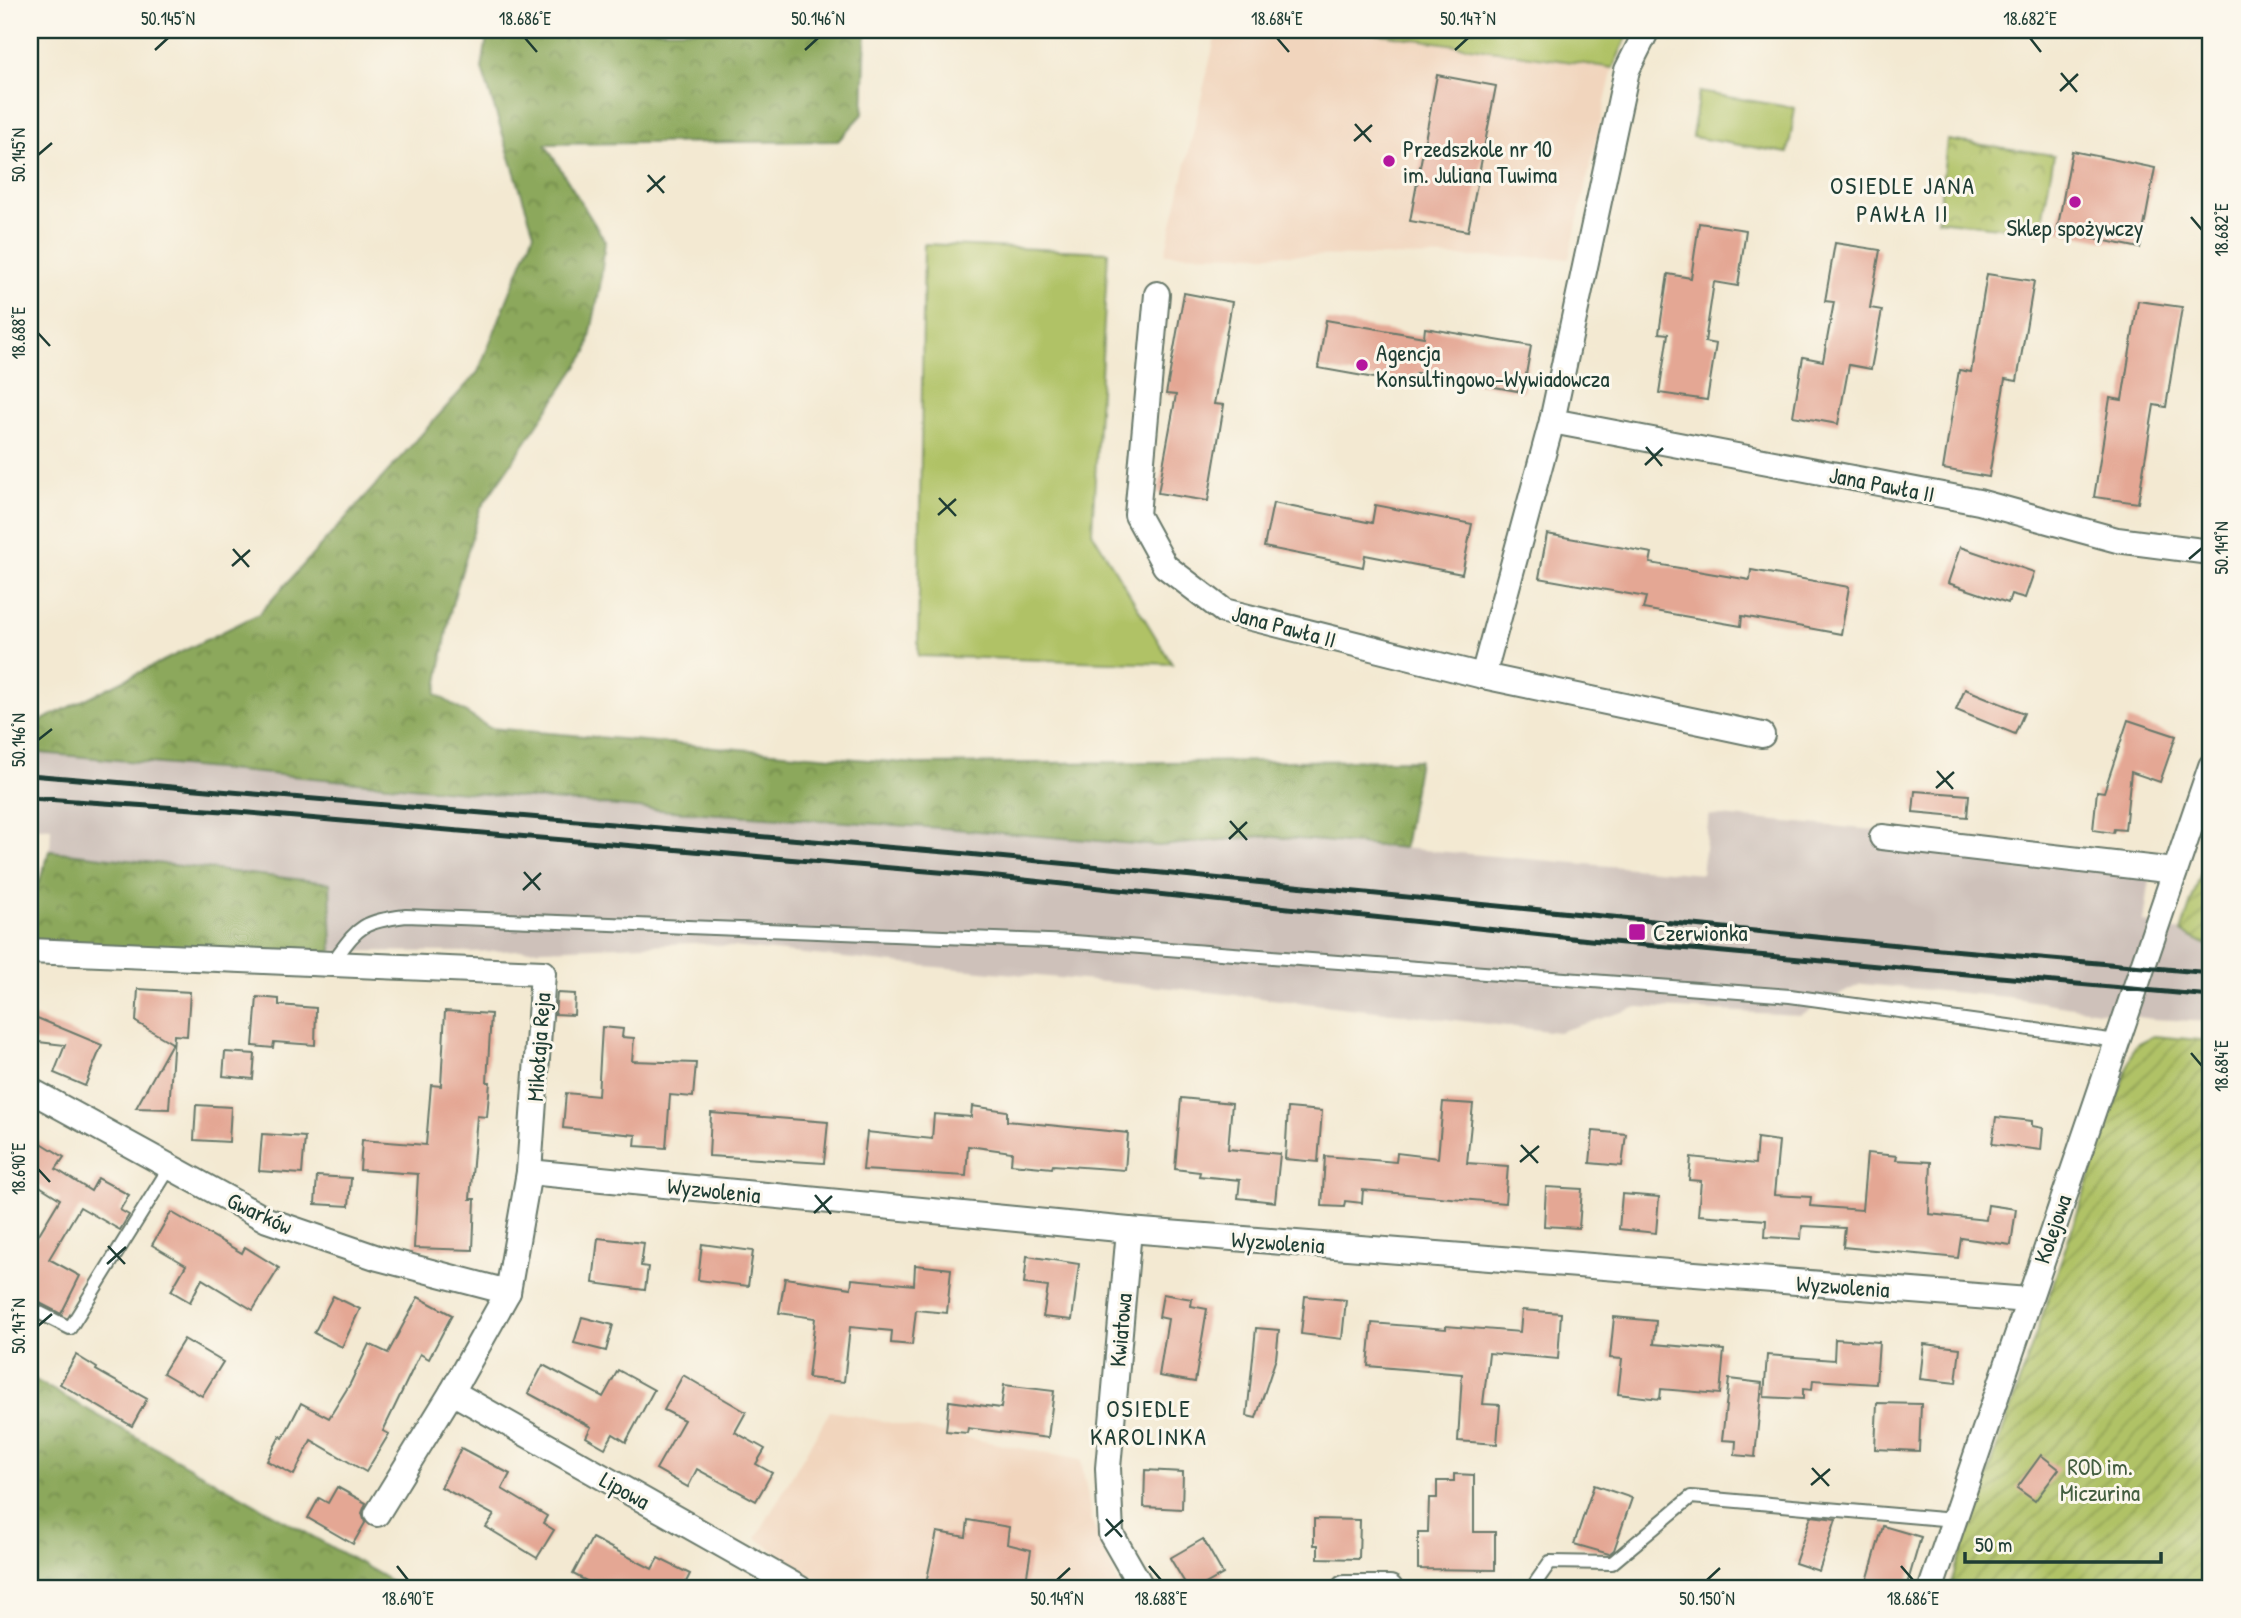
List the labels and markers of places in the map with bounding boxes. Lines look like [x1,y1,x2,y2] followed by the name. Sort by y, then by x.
[1403,133,1557,190] place label: Przedszkole nr 10 im. Juliana Tuwima
[1381,153,1397,169] marker: Przedszkole nr 10 im. Juliana Tuwima
[2067,194,2083,210] marker: Sklep spożywczy
[2006,212,2144,243] place label: Sklep spożywczy
[1376,337,1609,394] place label: Agencja Konsultingowo-Wywiadowcza
[1354,357,1370,373] marker: Agencja Konsultingowo-Wywiadowcza
[1653,917,1747,948] place label: Czerwionka
[1627,922,1647,942] marker: Czerwionka

